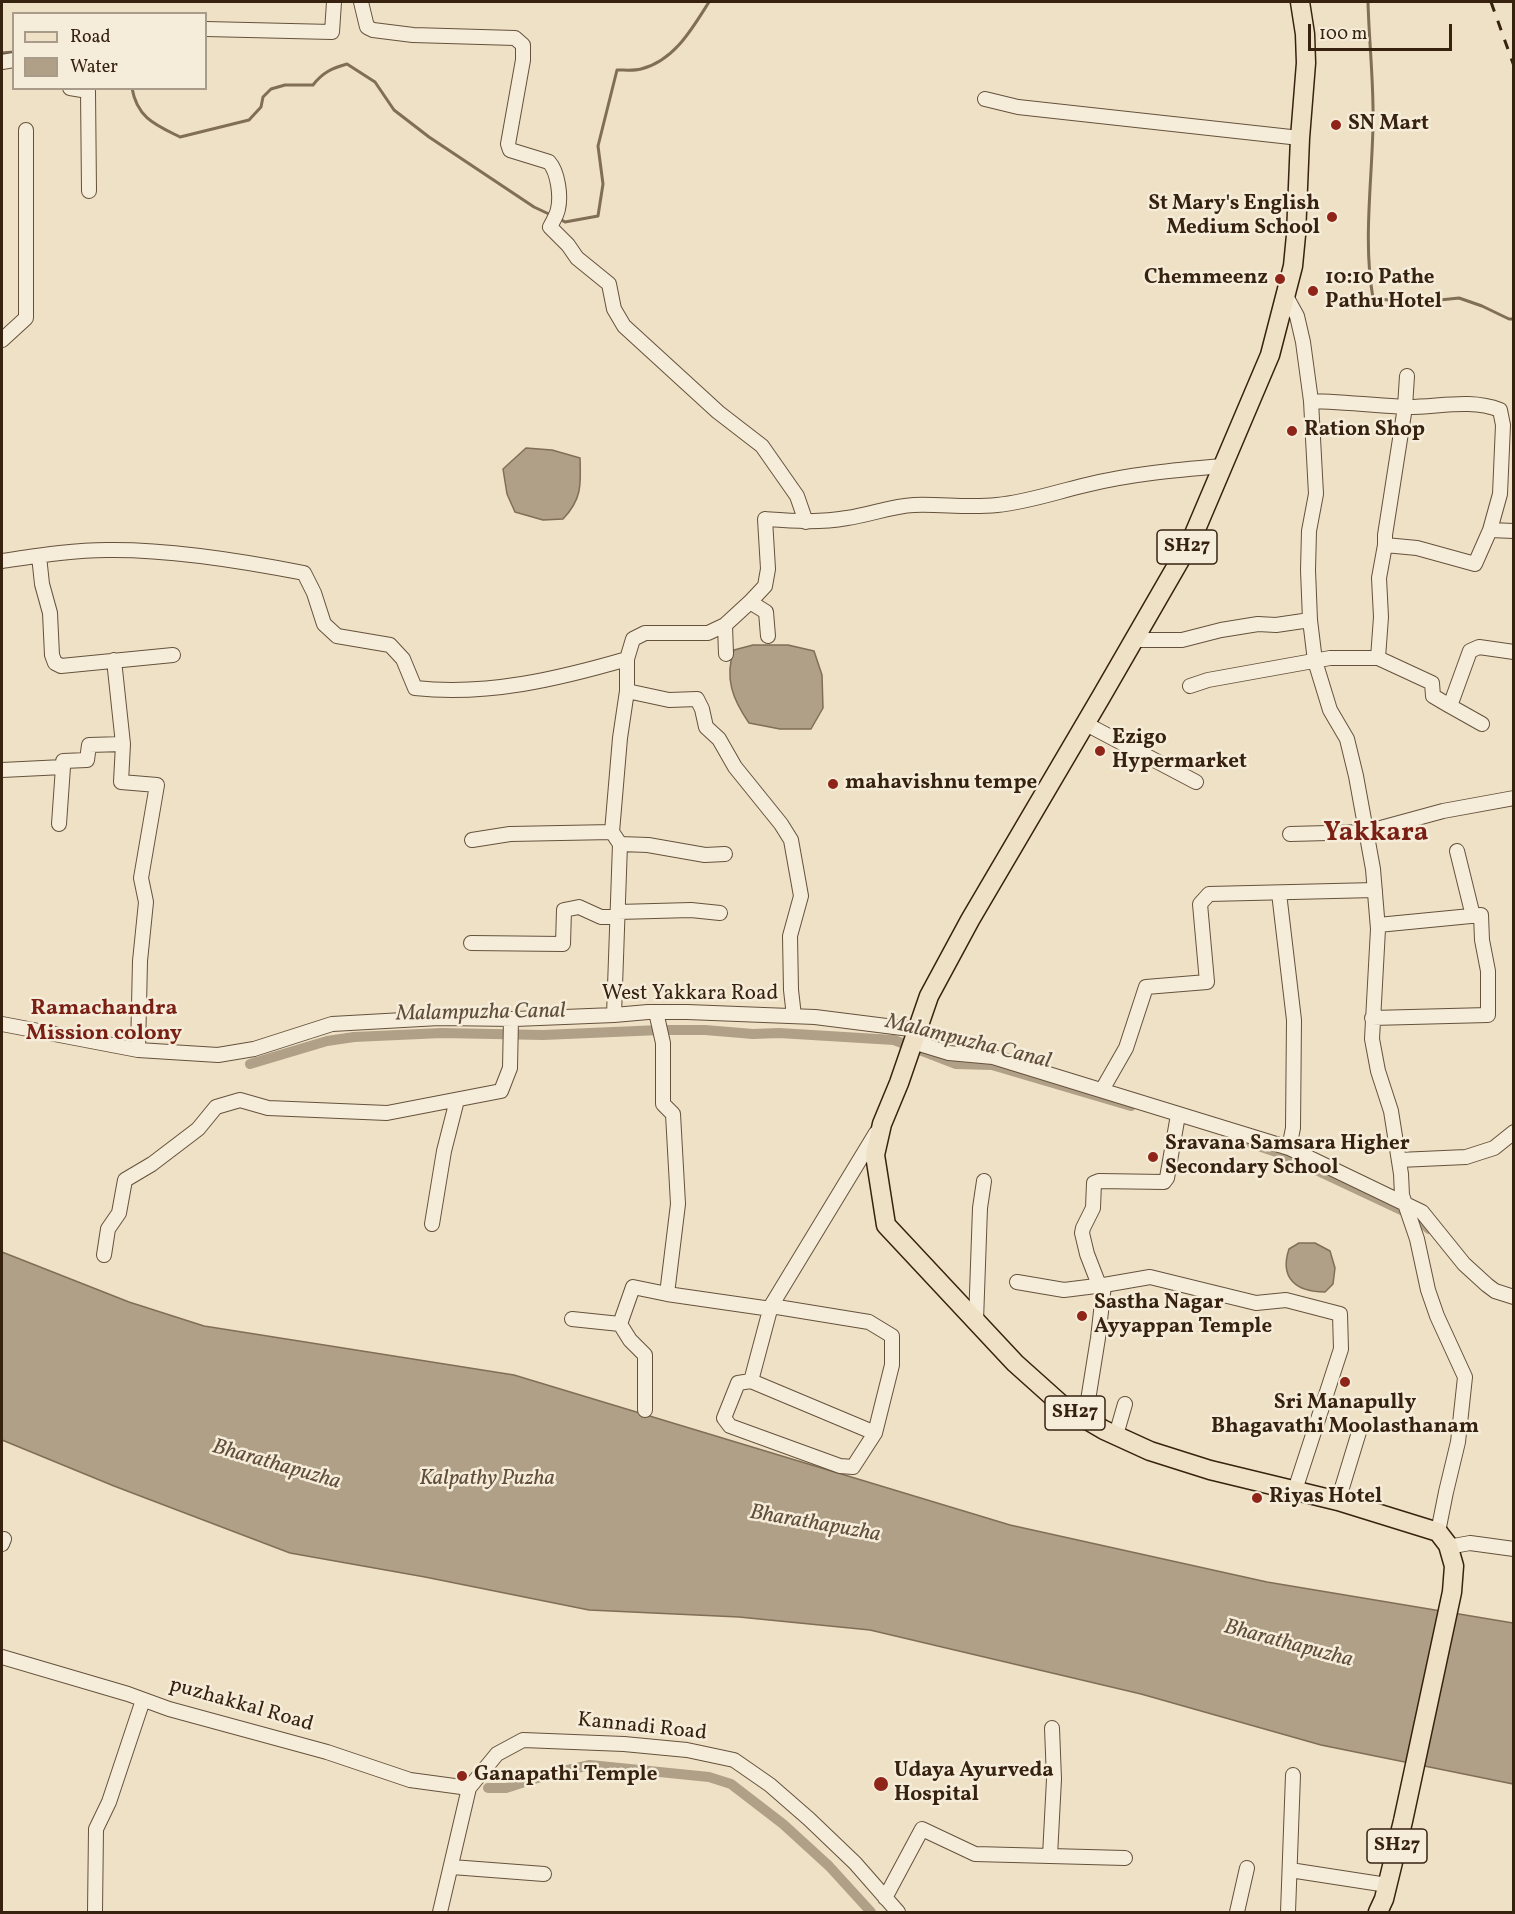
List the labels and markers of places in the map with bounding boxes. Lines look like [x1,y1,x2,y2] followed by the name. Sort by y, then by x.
[1348,112,1429,138] place label: SN Mart
[1329,118,1343,132] marker: SN Mart
[1148,192,1320,242] place label: St Mary's English Medium School
[1325,210,1339,224] marker: St Mary's English Medium School
[1144,266,1268,292] place label: Chemmeenz
[1325,266,1442,316] place label: 10:10 Pathe Pathu Hotel
[1273,272,1287,286] marker: Chemmeenz
[1306,284,1320,298] marker: 10:10 Pathe Pathu Hotel
[1304,418,1425,444] place label: Ration Shop
[1285,424,1299,438] marker: Ration Shop
[1112,726,1247,776] place label: Ezigo Hypermarket
[1093,744,1107,758] marker: Ezigo Hypermarket
[845,771,1037,797] place label: mahavishnu tempe
[826,777,840,791] marker: mahavishnu tempe
[1165,1132,1410,1182] place label: Sravana Samsara Higher Secondary School
[1146,1150,1160,1164] marker: Sravana Samsara Higher Secondary School
[1094,1291,1272,1341] place label: Sastha Nagar Ayyappan Temple
[1075,1309,1089,1323] marker: Sastha Nagar Ayyappan Temple
[1338,1375,1352,1389] marker: Sri Manapully Bhagavathi Moolasthanam
[1211,1391,1479,1441] place label: Sri Manapully Bhagavathi Moolasthanam
[1269,1485,1382,1511] place label: Riyas Hotel
[1250,1491,1264,1505] marker: Riyas Hotel
[894,1759,1054,1809] place label: Udaya Ayurveda Hospital
[474,1763,657,1789] place label: Ganapathi Temple
[455,1769,469,1783] marker: Ganapathi Temple
[872,1775,890,1793] marker: Udaya Ayurveda Hospital

